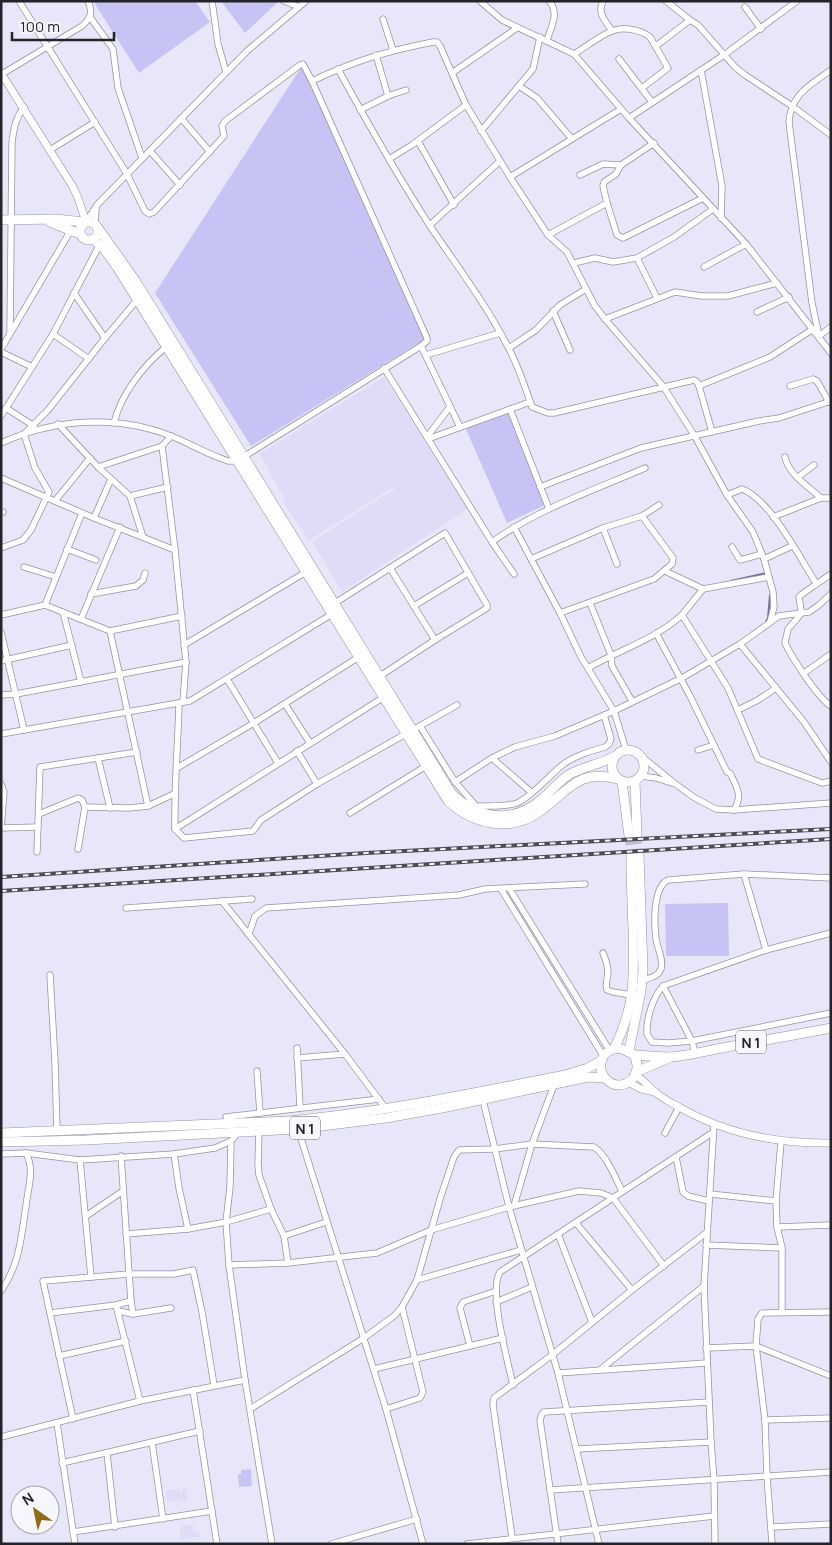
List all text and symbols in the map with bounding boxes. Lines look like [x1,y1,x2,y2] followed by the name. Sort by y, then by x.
[12,10,115,42] scale bar
[20,16,60,37] text: 100 m
[736,1030,766,1054] road number: N 1
[290,1116,320,1140] road number: N 1
[10,1485,60,1535] north arrow
[18,1488,37,1509] text: N

